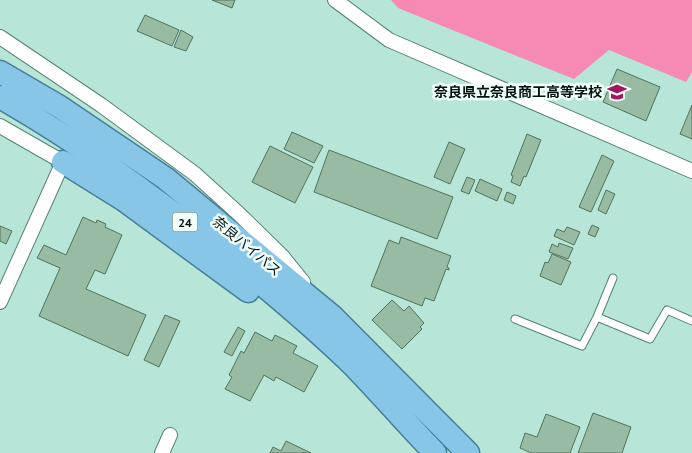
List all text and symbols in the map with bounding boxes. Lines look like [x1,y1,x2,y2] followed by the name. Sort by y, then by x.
[606,81,628,103] school or university icon: 奈良県立奈良商工高等学校
[434,83,602,101] place label: 奈良県立奈良商工高等学校
[172,212,198,232] road number: 24
[209,212,285,280] street label: 奈良バイパス

